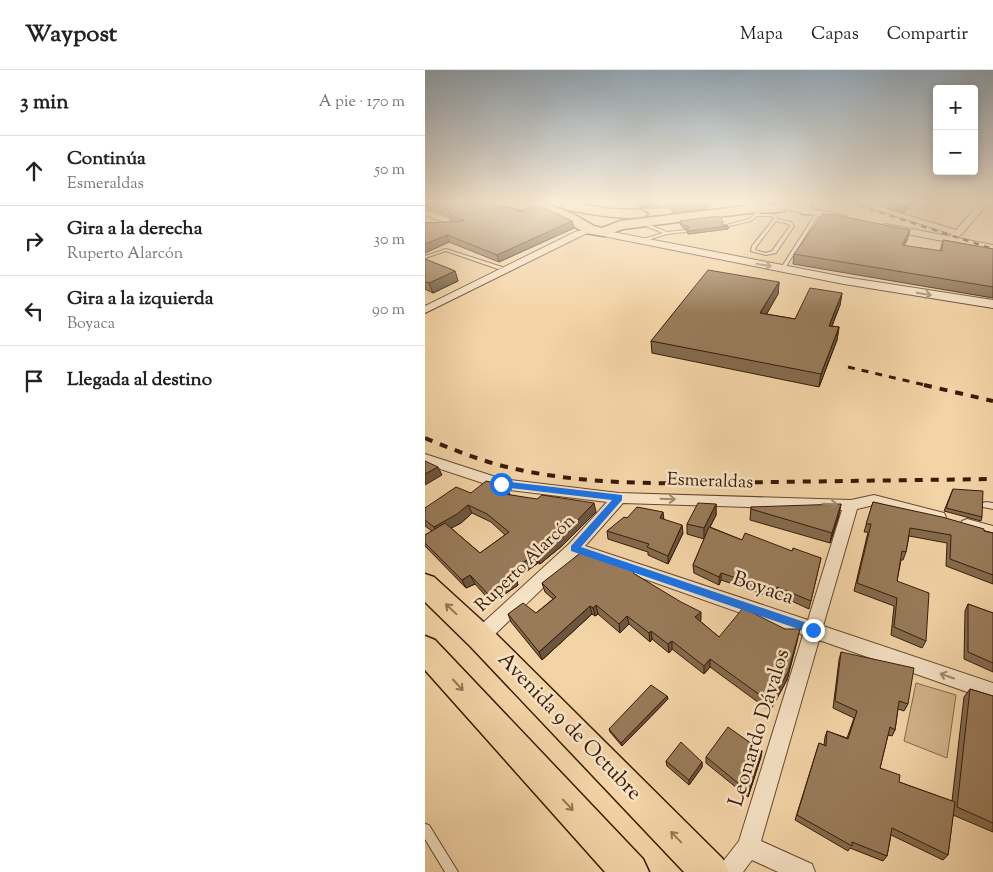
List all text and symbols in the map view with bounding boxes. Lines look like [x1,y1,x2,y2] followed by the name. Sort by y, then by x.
[25,18,117,52] text: Waypost
[740,22,783,48] text: Mapa
[811,22,859,48] text: Capas
[887,22,968,48] text: Compartir
[933,85,978,175] map controls
[933,85,978,130] button: +
[20,88,69,118] text: 3 min
[319,91,405,114] text: A pie · 170 m
[933,130,978,175] button: −
[67,146,146,173] text: Continúa
[20,157,48,185] icon: ahead
[374,159,405,182] text: 50 m
[67,173,144,196] text: Esmeraldas
[67,216,202,243] text: Gira a la derecha
[20,227,48,255] icon: right
[374,229,405,252] text: 30 m
[67,243,183,266] text: Ruperto Alarcón
[756,261,772,271] one-way arrow
[67,286,213,313] text: Gira a la izquierda
[916,289,932,299] one-way arrow
[20,297,48,325] icon: left
[372,299,405,322] text: 90 m
[67,313,115,336] text: Boyaca
[20,367,48,395] icon: arrive
[67,367,212,394] text: Llegada al destino
[666,467,754,497] street label: Esmeraldas
[490,473,513,496] route start
[659,494,675,504] one-way arrow
[822,499,838,509] one-way arrow
[470,509,582,619] street label: Ruperto Alarcón
[728,565,798,614] street label: Boyaca
[445,603,457,615] one-way arrow
[802,619,825,642] route end
[490,646,648,808] street label: Avenida 9 de Octubre
[722,646,798,810] street label: Leonardo Dávalos
[940,671,955,680] one-way arrow
[452,679,464,692] one-way arrow
[562,798,574,811] one-way arrow
[670,831,682,843] one-way arrow

